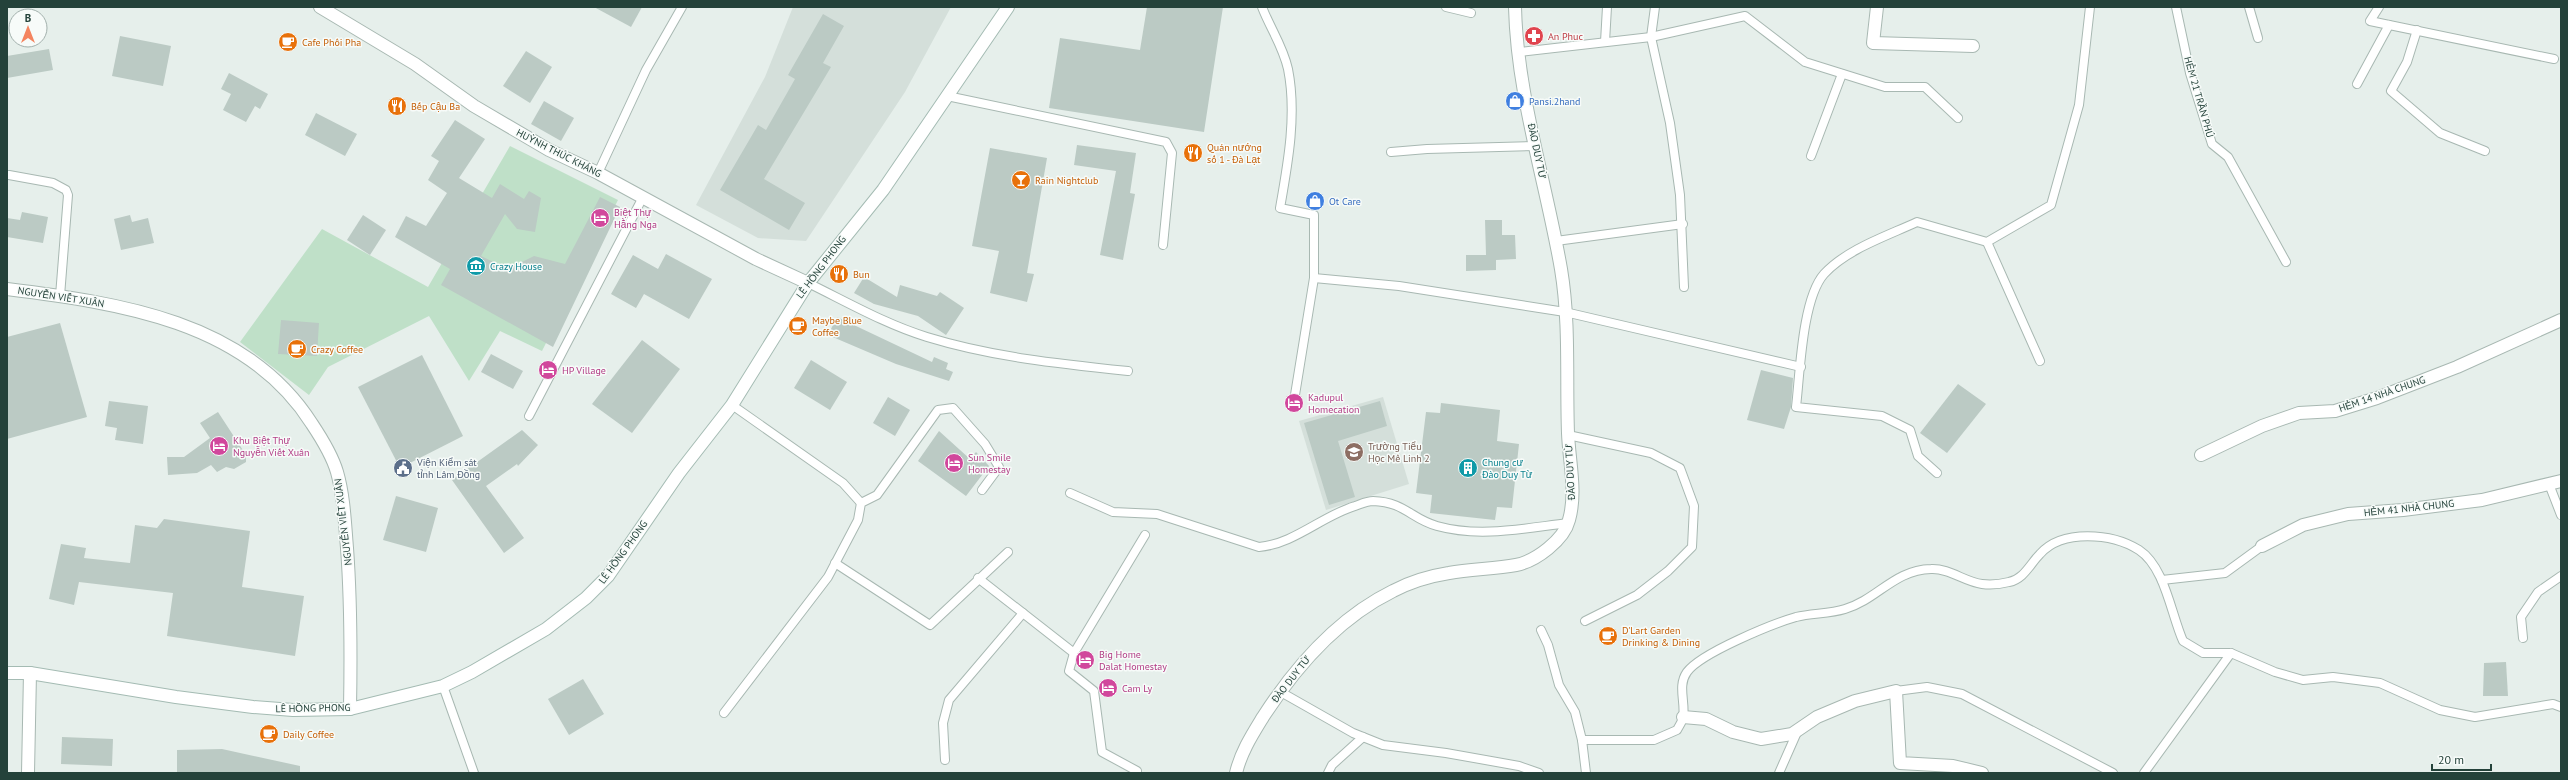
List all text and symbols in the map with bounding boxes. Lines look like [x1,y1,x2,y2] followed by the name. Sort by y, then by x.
[8,8,48,48] north arrow
[25,11,32,25] text: B
[1523,25,1545,47] pharmacy icon: An Phuc
[1548,30,1583,43] place label: An Phuc
[277,31,299,53] cafe icon: Cafe Phôi Pha
[302,36,361,49] place label: Cafe Phôi Pha
[2181,55,2217,139] street label: HẺM 21 TRẦN PHÚ
[1504,90,1526,112] shop icon: Pansi.2hand
[386,95,408,117] restaurant icon: Bếp Cậu Ba
[1529,95,1580,108] place label: Pansi.2hand
[411,100,460,113] place label: Bếp Cậu Ba
[1525,121,1549,180] street label: ĐÀO DUY TỪ
[514,126,604,180] street label: HUỲNH THÚC KHÁNG
[1207,141,1262,166] place label: Quán nướng số 1 - Đà Lạt
[1182,142,1204,164] restaurant icon: Quán nướng số 1 - Đà Lạt
[1010,169,1032,191] bar icon: Rain Nightclub
[1035,174,1098,187] place label: Rain Nightclub
[1304,190,1326,212] shop icon: Ot Care
[1329,195,1361,208] place label: Ot Care
[614,206,657,231] place label: Biệt Thự Hằng Nga
[589,207,611,229] hotel icon: Biệt Thự Hằng Nga
[793,233,849,301] street label: LÊ HỒNG PHONG
[465,255,487,277] museum icon: Crazy House
[490,260,542,273] place label: Crazy House
[828,263,850,285] restaurant icon: Bun
[853,268,870,281] place label: Bun
[17,284,105,310] street label: NGUYỄN VIẾT XUÂN
[812,314,862,339] place label: Maybe Blue Coffee
[787,315,809,337] cafe icon: Maybe Blue Coffee
[286,338,308,360] cafe icon: Crazy Coffee
[311,343,363,356] place label: Crazy Coffee
[537,359,559,381] hotel icon: HP Village
[562,364,606,377] place label: HP Village
[2337,373,2427,415] street label: HẺM 14 NHÀ CHUNG
[1308,391,1360,416] place label: Kadupul Homecation
[1283,392,1305,414] hotel icon: Kadupul Homecation
[233,434,309,459] place label: Khu Biệt Thự Nguyễn Viết Xuân
[208,435,230,457] hotel icon: Khu Biệt Thự Nguyễn Viết Xuân
[1368,440,1430,465] place label: Trường Tiểu Học Mê Linh 2
[1343,441,1365,463] school or university icon: Trường Tiểu Học Mê Linh 2
[1562,443,1578,501] street label: ĐÀO DUY TỪ
[968,451,1011,476] place label: Sun Smile Homestay
[943,452,965,474] hotel icon: Sun Smile Homestay
[416,456,480,481] place label: Viện Kiểm sát tỉnh Lâm Đồng
[1481,456,1533,481] place label: Chung cư Đào Duy Từ
[392,457,414,479] public building icon: Viện Kiểm sát tỉnh Lâm Đồng
[1457,457,1479,479] building icon: Chung cư Đào Duy Từ
[331,478,355,566] street label: NGUYỄN VIẾT XUÂN
[2363,497,2455,519] street label: HẺM 41 NHÀ CHUNG
[596,518,650,586] street label: LÊ HỒNG PHONG
[1622,624,1700,649] place label: D'Lart Garden Drinking & Dining
[1597,625,1619,647] cafe icon: D'Lart Garden Drinking & Dining
[1099,648,1167,673] place label: Big Home Dalat Homestay
[1074,649,1096,671] hotel icon: Big Home Dalat Homestay
[1268,652,1314,706] street label: ĐÀO DUY TỪ
[1097,677,1119,699] hotel icon: Cam Ly
[1122,682,1152,695] place label: Cam Ly
[275,701,351,715] street label: LÊ HỒNG PHONG
[258,723,280,745] cafe icon: Daily Coffee
[283,728,334,741] place label: Daily Coffee
[2432,746,2491,772] scale bar
[2438,752,2464,767] text: 20 m

